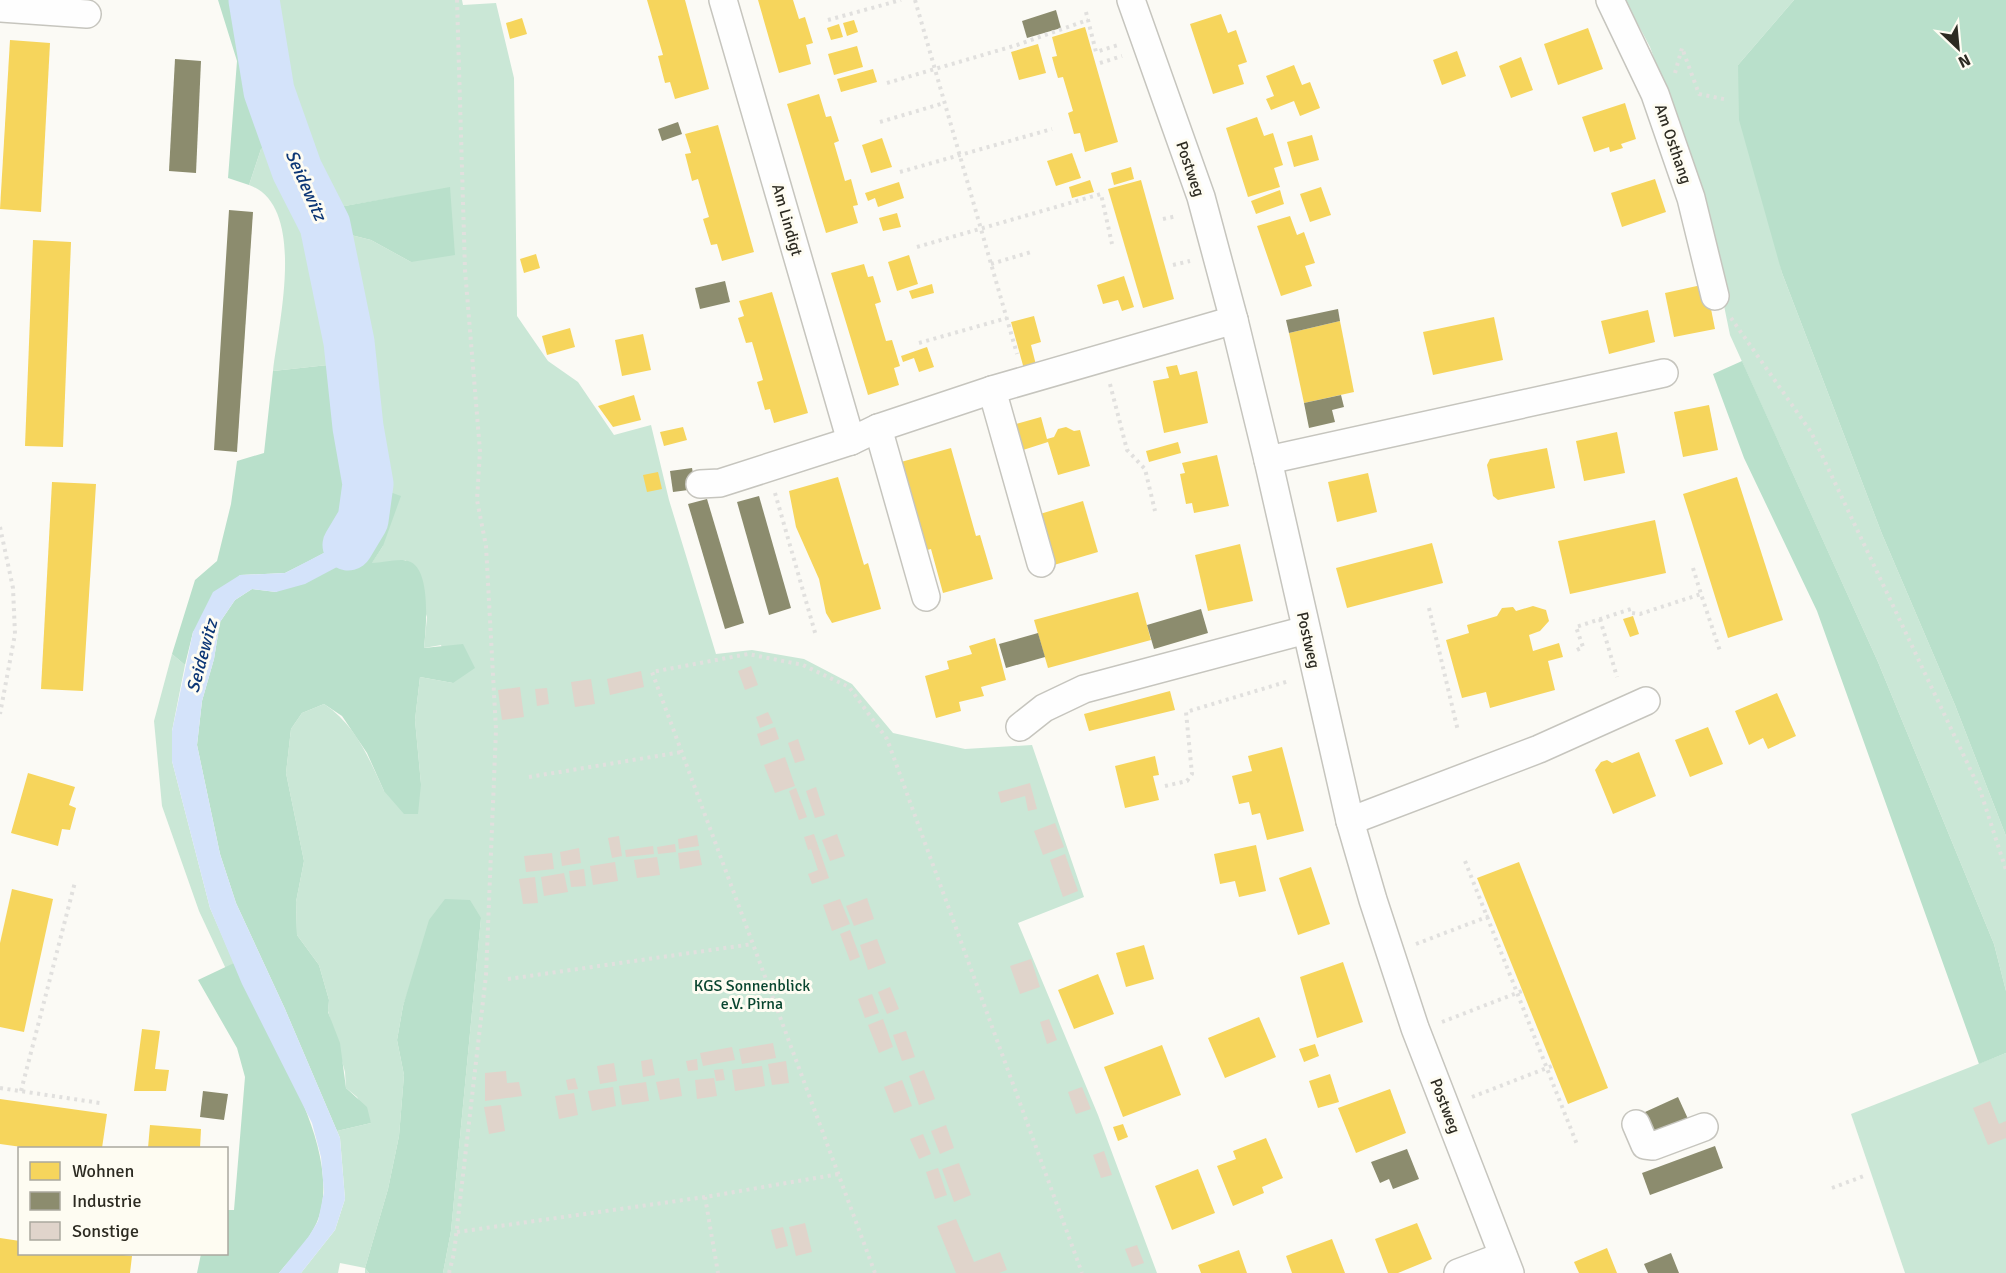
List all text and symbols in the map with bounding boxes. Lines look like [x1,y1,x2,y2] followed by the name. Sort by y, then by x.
[1928,18,1988,78] north arrow
[1955,49,1974,72] text: N
[1650,101,1696,187] street label: Am Osthang
[1171,139,1209,199] street label: Postweg
[281,146,332,225] water label: Seidewitz
[767,182,807,259] street label: Am Lindigt
[1292,610,1324,670] street label: Postweg
[182,615,223,695] water label: Seidewitz
[694,976,810,1014] park label: KGS Sonnenblick e.V. Pirna
[1425,1076,1465,1136] street label: Postweg
[18,1147,228,1255] legend
[72,1160,134,1182] text: Wohnen
[72,1190,142,1212] text: Industrie
[72,1220,139,1242] text: Sonstige

